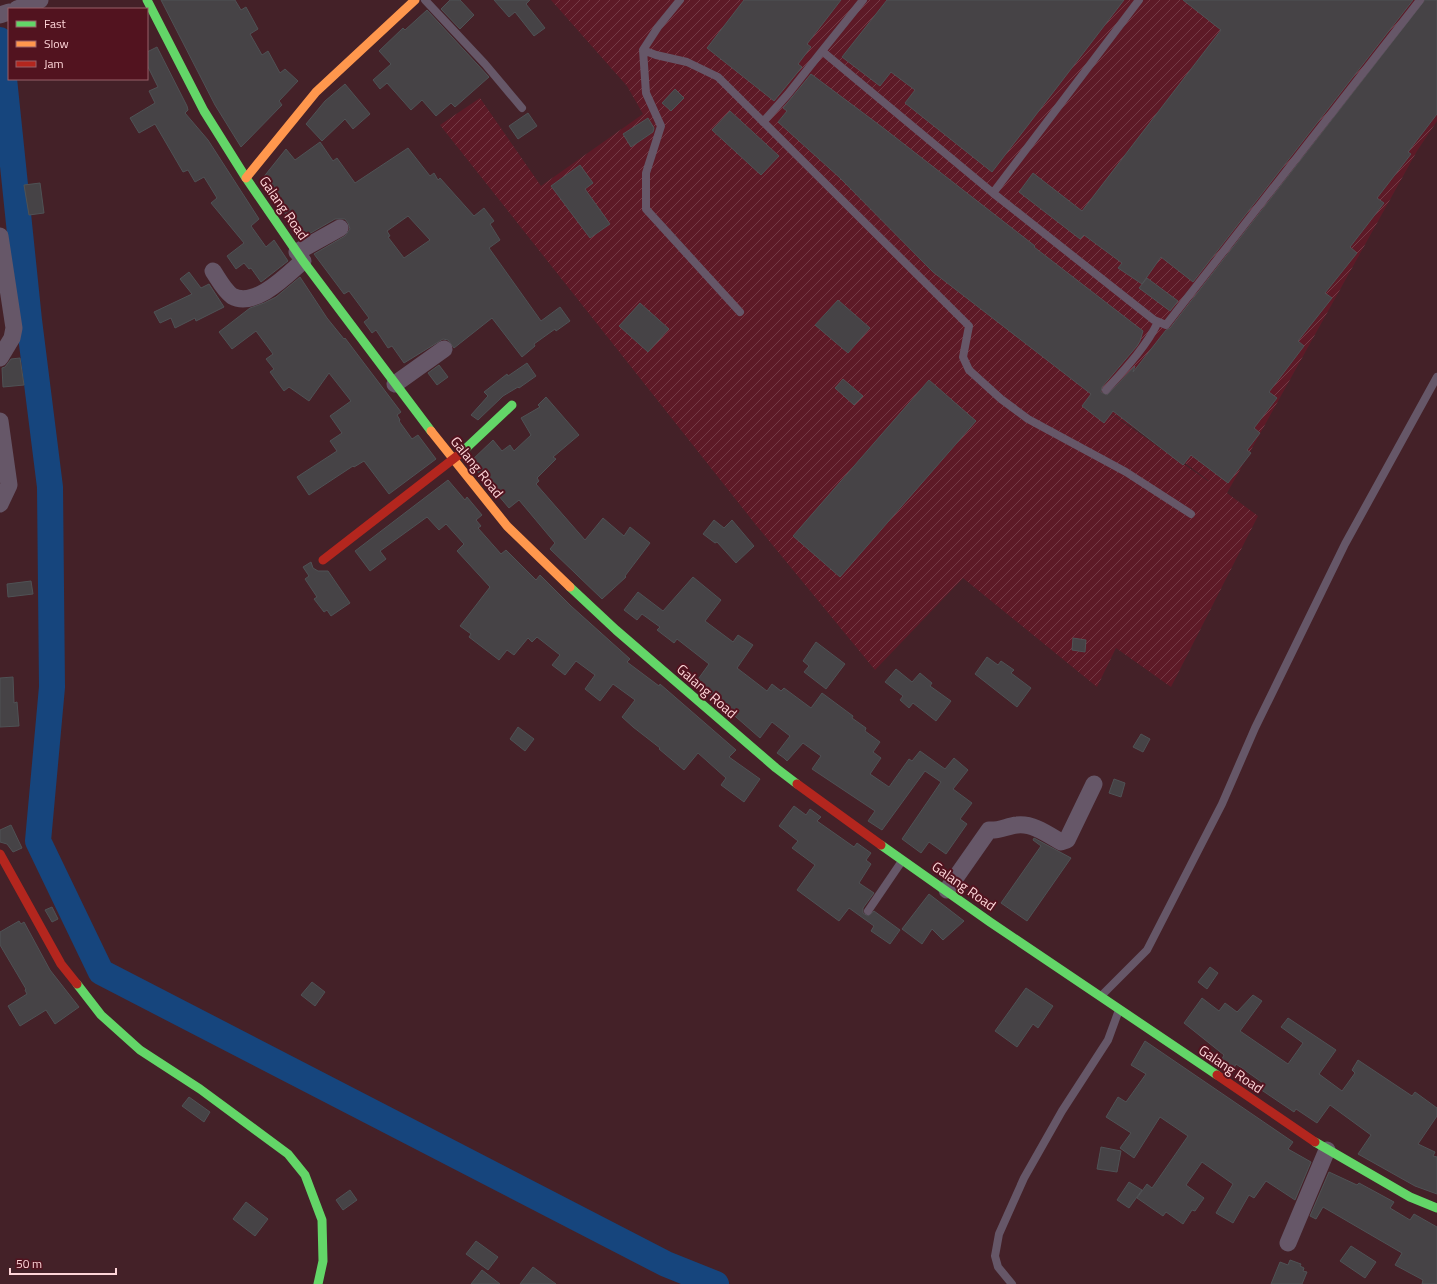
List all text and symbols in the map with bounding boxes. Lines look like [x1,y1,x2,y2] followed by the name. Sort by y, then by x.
[8,8,148,80] legend
[44,14,67,33] text: Fast
[44,34,69,53] text: Slow
[44,54,64,73] text: Jam
[255,171,314,244] street label: Galang Road
[446,431,509,502] street label: Galang Road
[673,658,742,723] street label: Galang Road
[928,856,1001,915] street label: Galang Road
[1195,1039,1268,1098] street label: Galang Road
[10,1250,116,1276] scale bar
[16,1254,42,1273] text: 50 m

